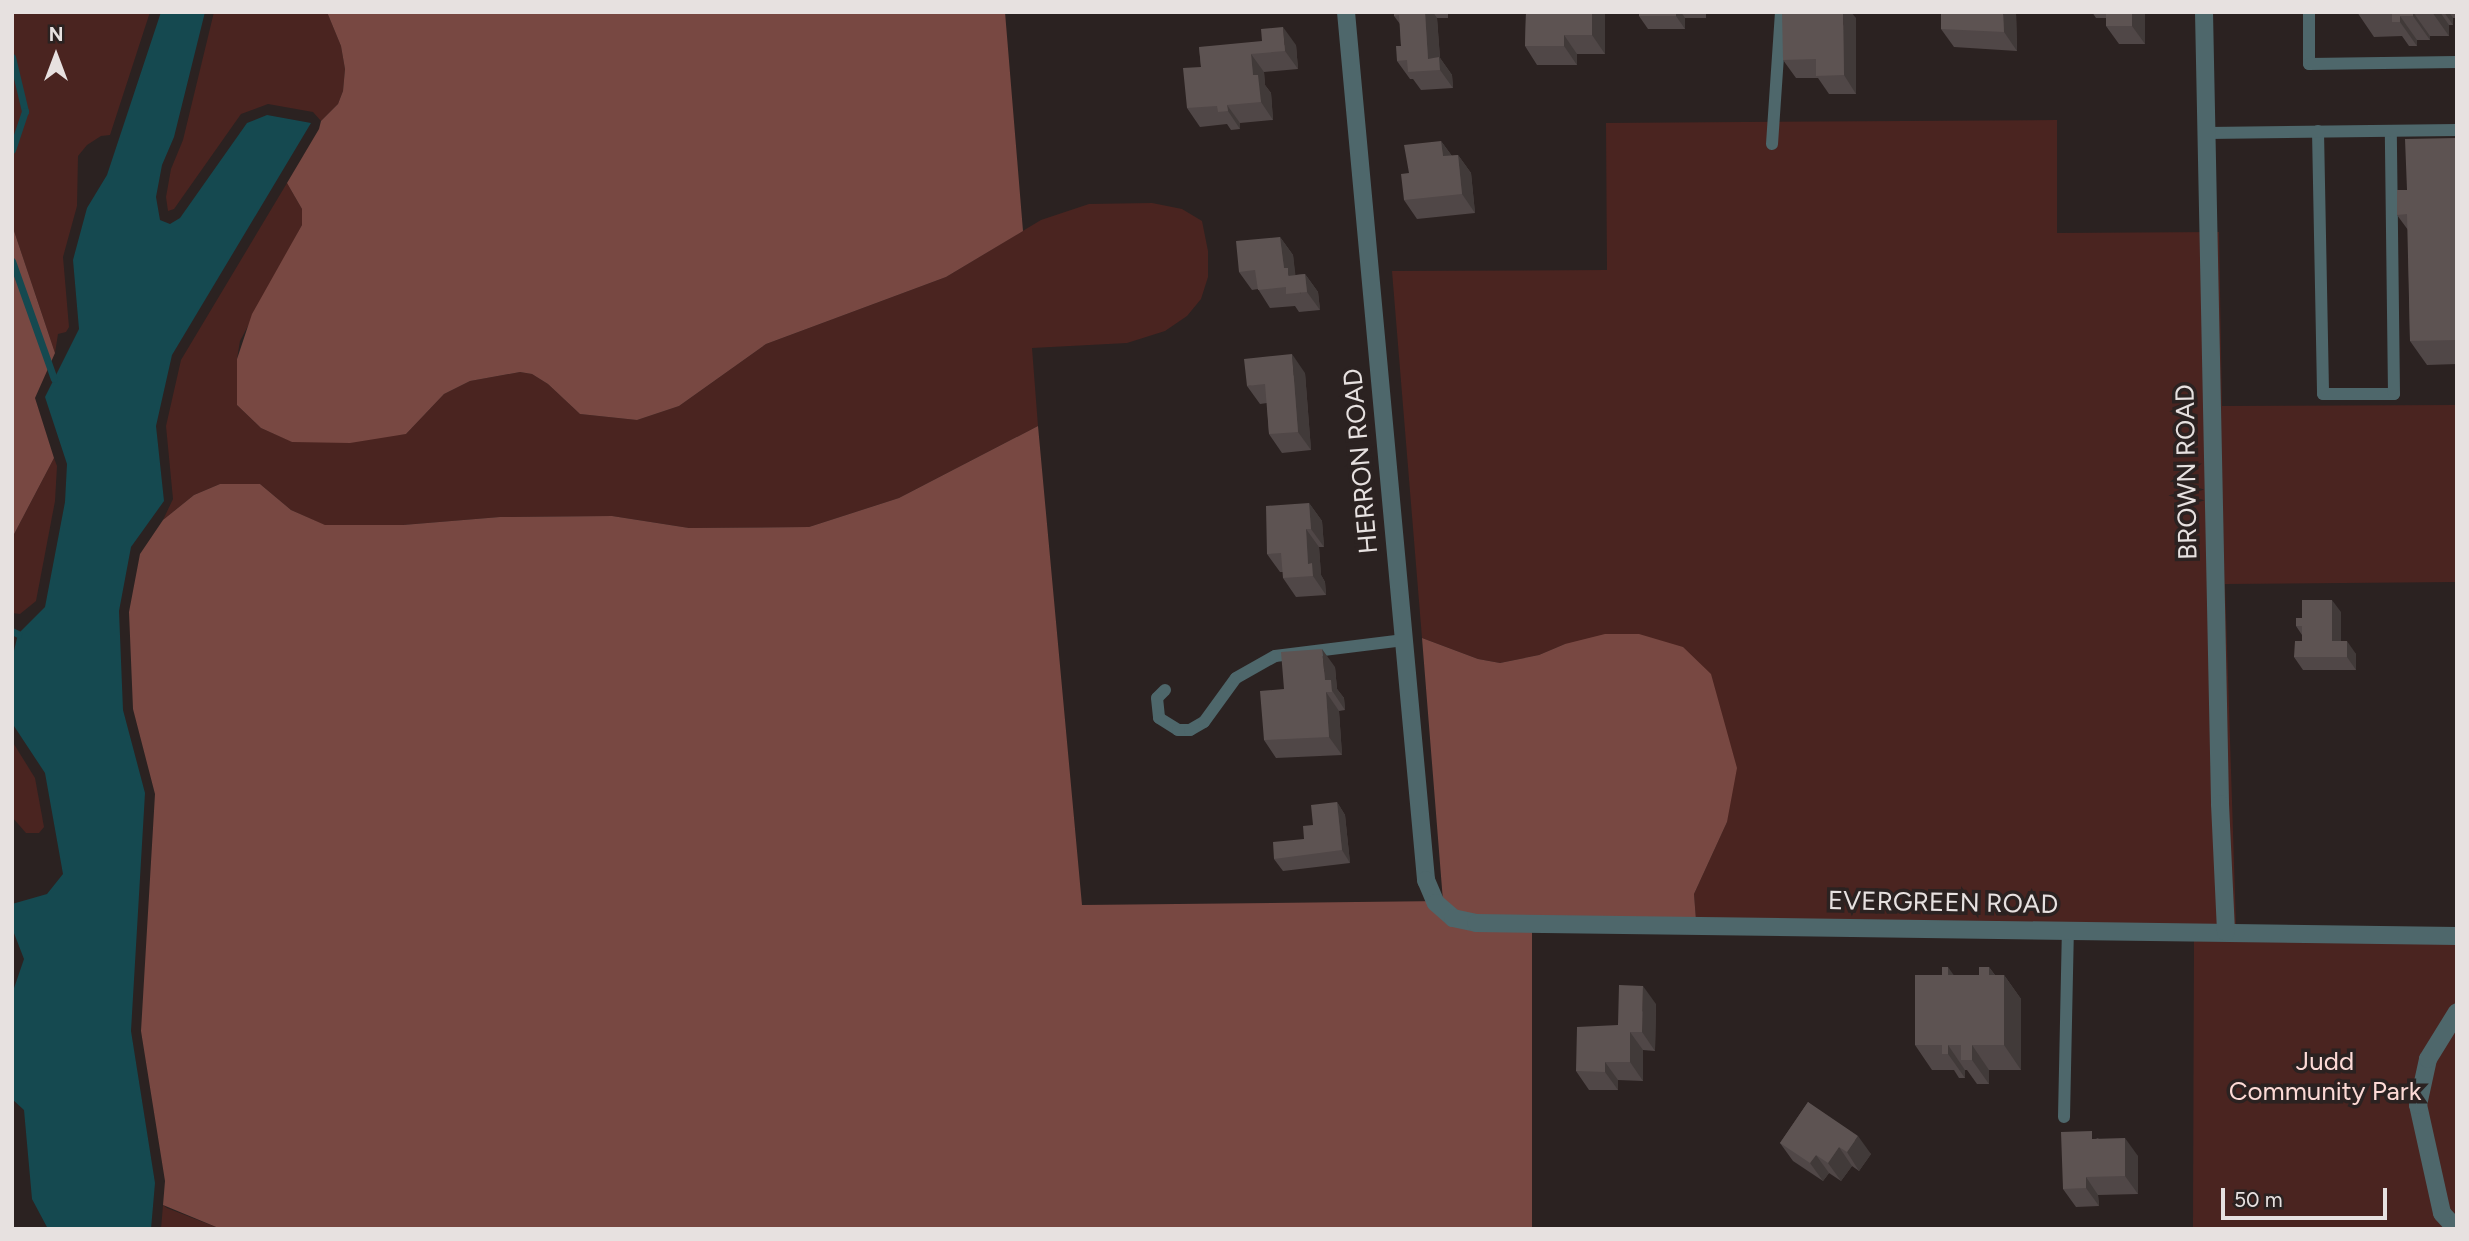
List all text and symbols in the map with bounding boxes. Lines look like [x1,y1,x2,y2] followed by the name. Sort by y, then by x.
[21,21,91,91] north arrow
[49,23,63,46] text: N
[1337,367,1385,555] street label: HERRON ROAD
[2170,384,2204,560] street label: BROWN ROAD
[1828,885,2058,921] street label: EVERGREEN ROAD
[2229,1046,2421,1108] park label: Judd Community Park
[2224,1174,2390,1218] scale bar
[2234,1187,2283,1212] text: 50 m

